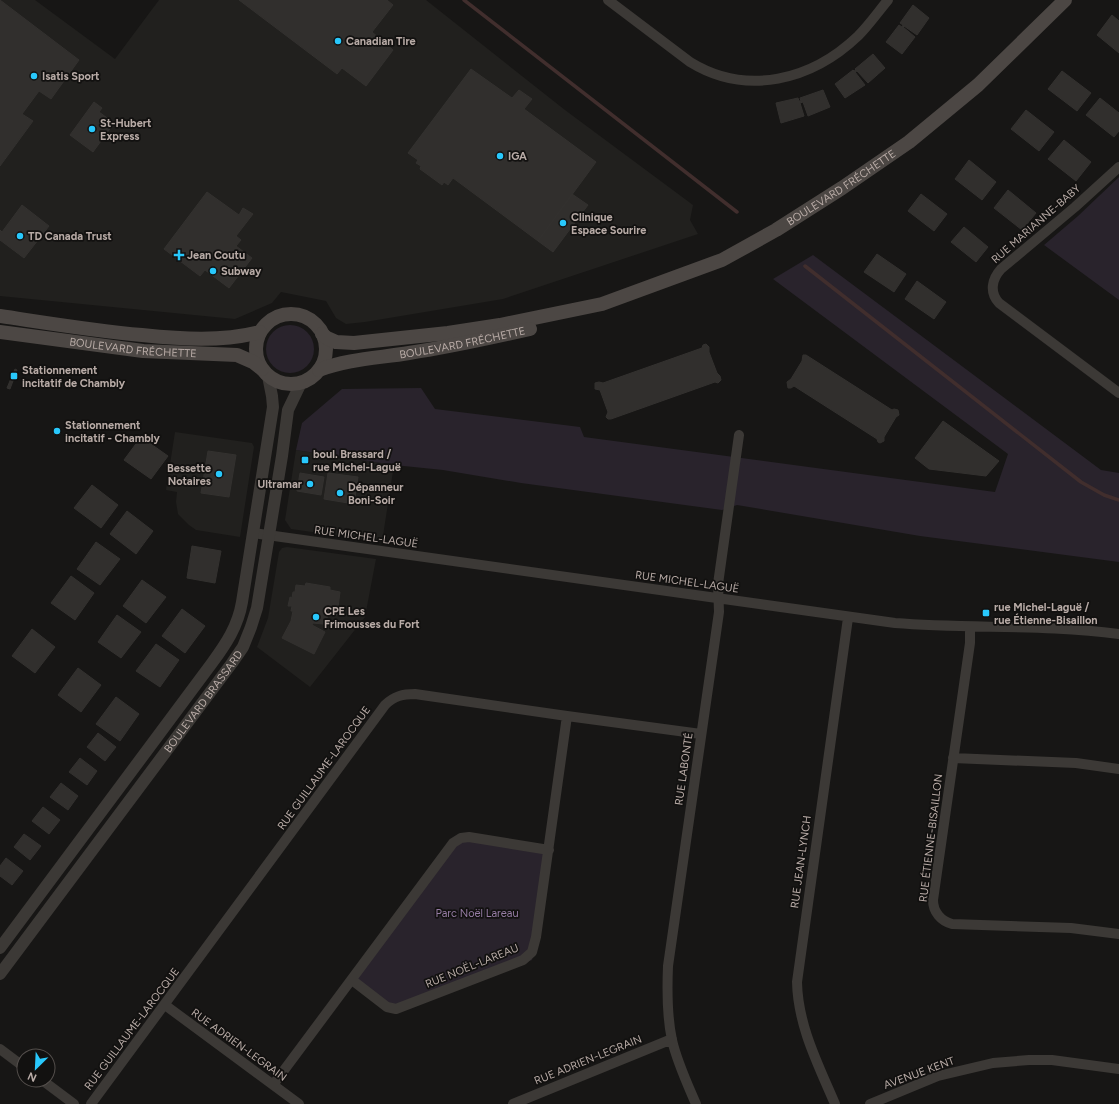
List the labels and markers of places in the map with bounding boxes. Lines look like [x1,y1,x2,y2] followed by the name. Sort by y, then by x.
[346,35,416,48] place label: Canadian Tire
[333,36,343,46] marker: Canadian Tire
[42,70,100,83] place label: Isatis Sport
[29,71,39,81] marker: Isatis Sport
[100,117,152,143] place label: St-Hubert Express
[87,124,97,134] marker: St-Hubert Express
[508,150,527,163] place label: IGA
[495,151,505,161] marker: IGA
[571,211,646,237] place label: Clinique Espace Sourire
[558,218,568,228] marker: Clinique Espace Sourire
[28,230,112,243] place label: TD Canada Trust
[15,231,25,241] marker: TD Canada Trust
[187,249,245,262] place label: Jean Coutu
[174,250,184,260] marker: Jean Coutu
[221,265,262,278] place label: Subway
[208,266,218,276] marker: Subway
[22,364,126,390] place label: Stationnement incitatif de Chambly
[9,371,19,381] marker: Stationnement incitatif de Chambly
[65,419,161,445] place label: Stationnement incitatif - Chambly
[52,426,62,436] marker: Stationnement incitatif - Chambly
[313,448,401,474] place label: boul. Brassard / rue Michel-Laguë
[300,455,310,465] marker: boul. Brassard / rue Michel-Laguë
[167,462,211,488] place label: Bessette Notaires
[214,469,224,479] marker: Bessette Notaires
[257,478,303,491] place label: Ultramar
[305,479,315,489] marker: Ultramar
[348,481,404,507] place label: Dépanneur Boni-Soir
[335,488,345,498] marker: Dépanneur Boni-Soir
[994,601,1098,627] place label: rue Michel-Laguë / rue Étienne-Bisaillon
[324,605,420,631] place label: CPE Les Frimousses du Fort
[981,608,991,618] marker: rue Michel-Laguë / rue Étienne-Bisaillon
[311,612,321,622] marker: CPE Les Frimousses du Fort

